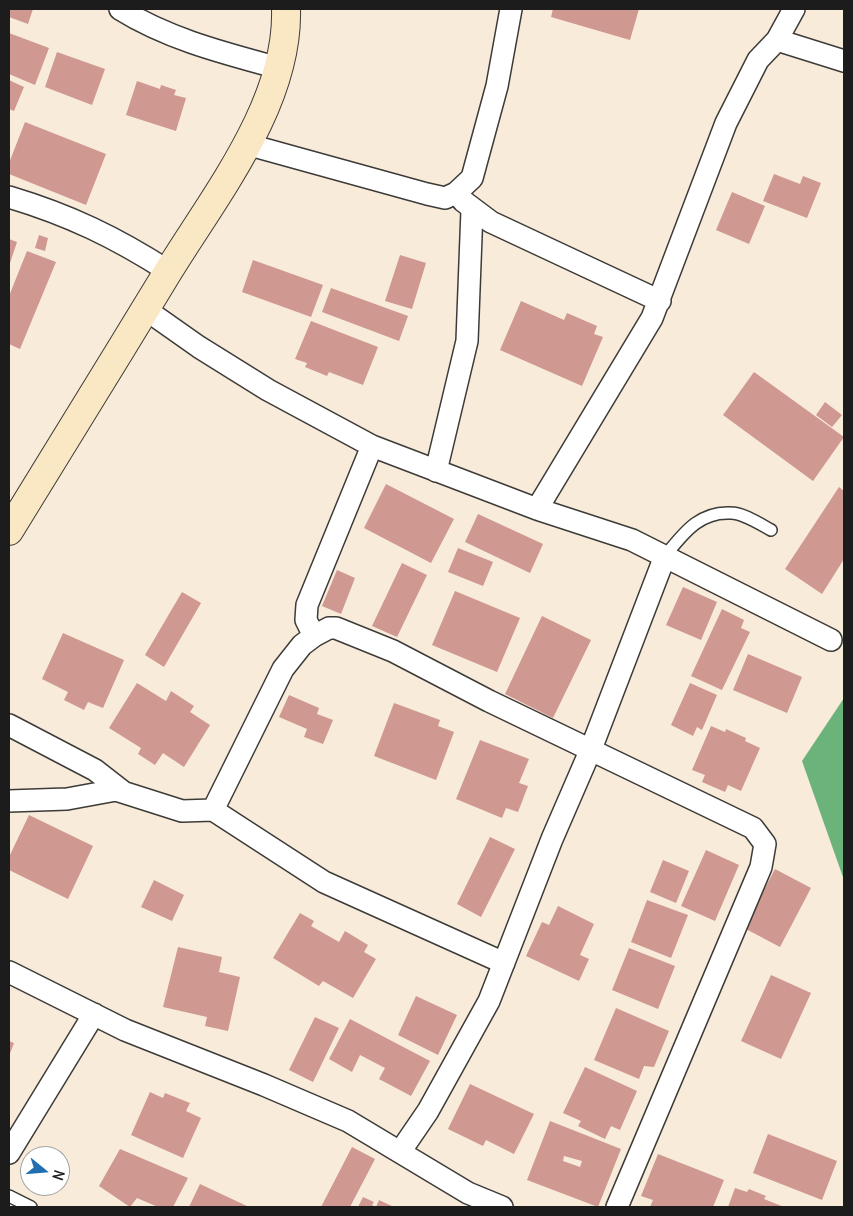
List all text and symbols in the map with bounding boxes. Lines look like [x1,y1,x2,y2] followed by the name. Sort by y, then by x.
[20,1146,70,1196] north arrow
[48,1168,68,1182] text: N

